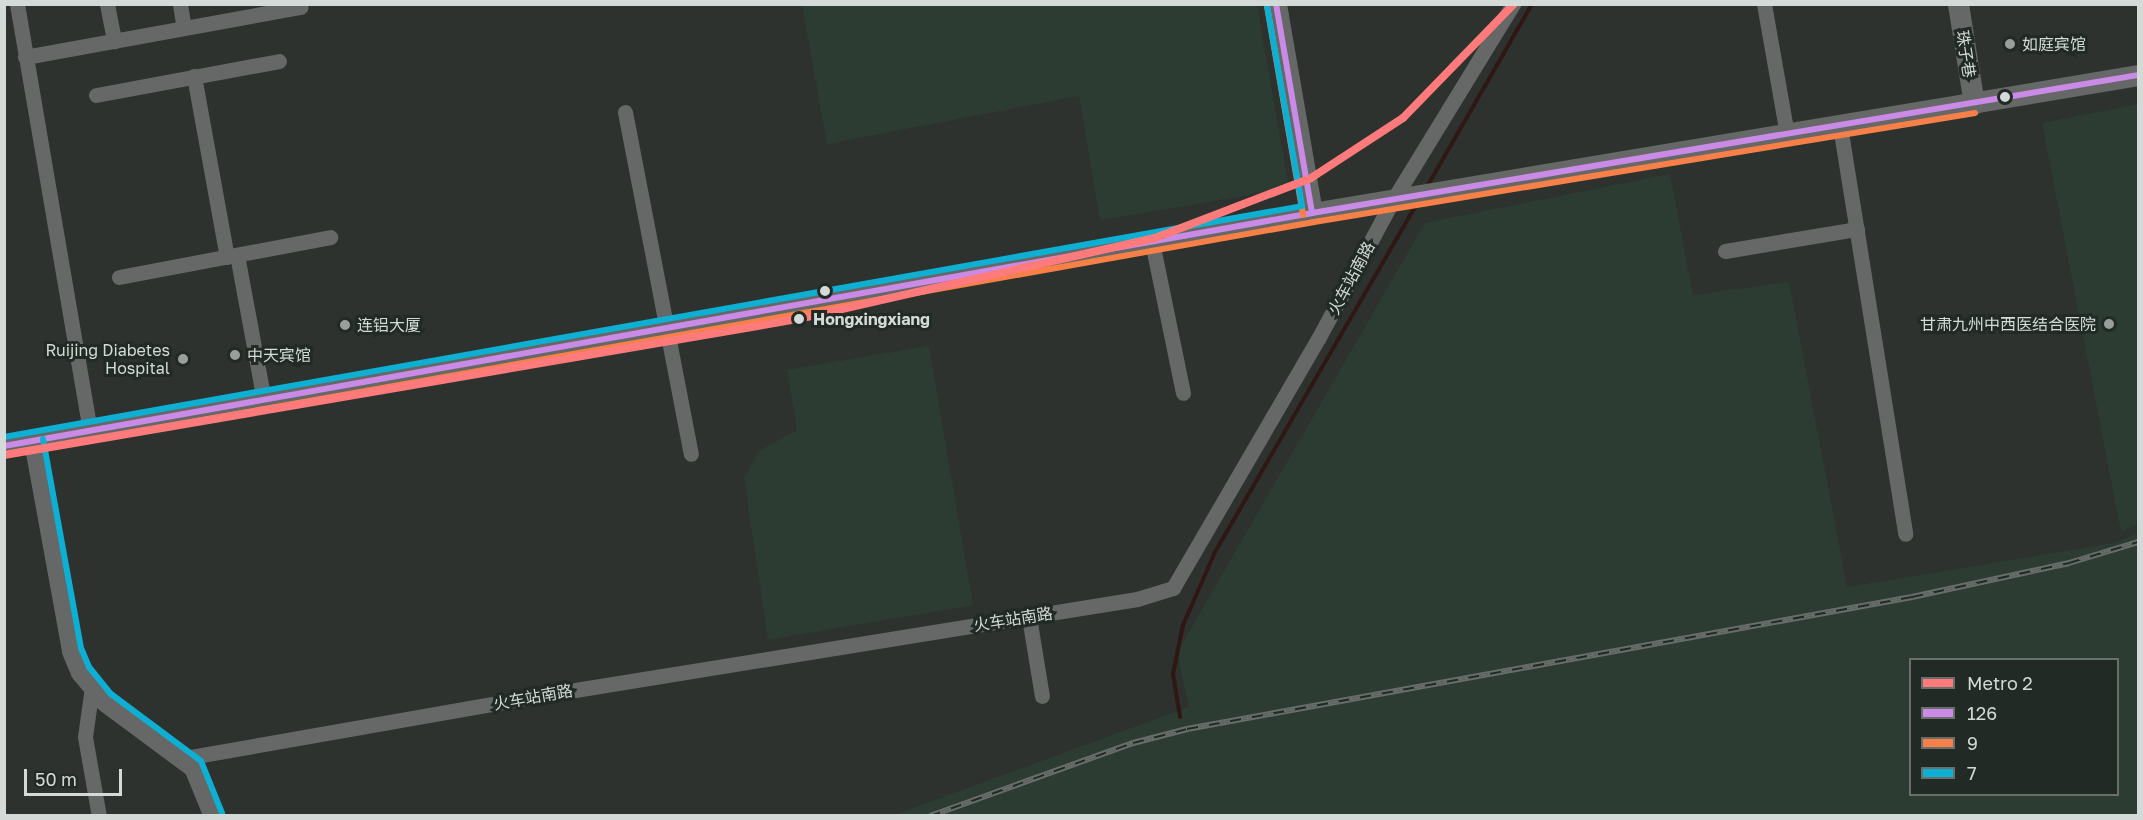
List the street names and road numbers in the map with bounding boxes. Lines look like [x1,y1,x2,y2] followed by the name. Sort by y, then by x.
[1953,29,1979,79] street label: 珠子巷
[1324,238,1378,318] street label: 火车站南路
[972,603,1054,635] street label: 火车站南路
[492,681,574,713] street label: 火车站南路

